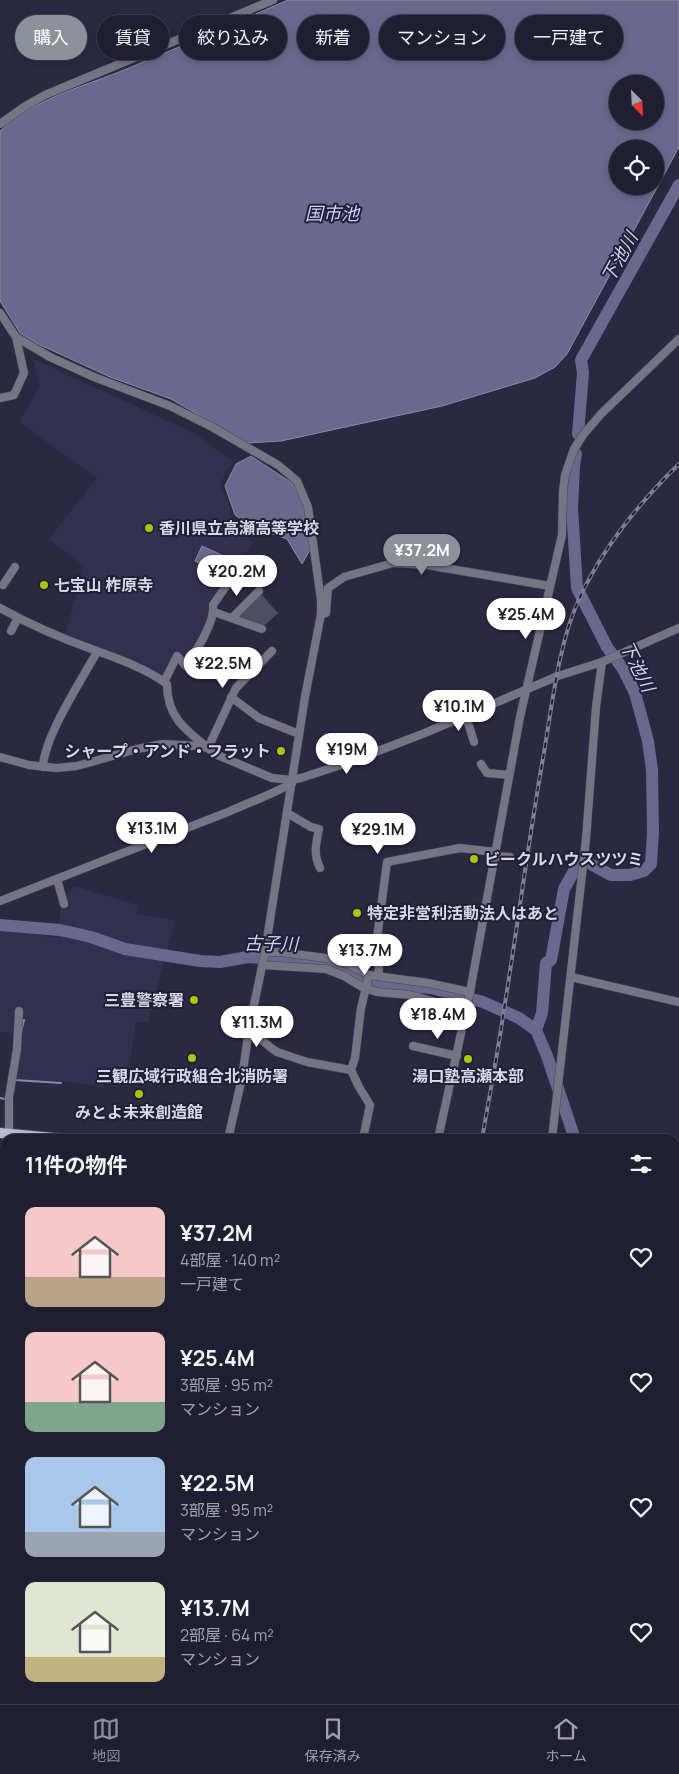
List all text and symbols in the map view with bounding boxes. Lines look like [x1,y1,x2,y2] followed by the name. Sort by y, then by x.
[15,15,87,60] chip: 購入
[97,15,169,60] chip: 賃貸
[179,15,287,60] chip: 絞り込み
[297,15,369,60] chip: 新着
[379,15,505,60] chip: マンション
[515,15,623,60] chip: 一戸建て
[609,75,664,130] north arrow
[609,75,664,195] map controls
[609,140,664,195] button: locate
[305,201,361,225] water label: 国市池
[595,226,644,286] water label: 下池川
[159,517,319,539] place label: 香川県立高瀬高等学校
[143,522,155,534] marker: 香川県立高瀬高等学校
[381,534,463,576] pin: ¥37.2M
[394,539,450,561] text: ¥37.2M
[196,554,278,597] pin: ¥20.2M
[208,560,266,582] text: ¥20.2M
[54,574,153,596] place label: 七宝山 柞原寺
[38,579,50,591] marker: 七宝山 柞原寺
[485,598,567,640] pin: ¥25.4M
[498,603,554,625] text: ¥25.4M
[615,636,661,697] water label: 下池川
[182,646,264,689] pin: ¥22.5M
[195,652,251,674] text: ¥22.5M
[418,690,500,732] pin: ¥10.1M
[434,695,484,717] text: ¥10.1M
[317,732,377,775] pin: ¥19M
[327,738,367,760] text: ¥19M
[65,740,271,762] place label: シャープ・アンド・フラット
[275,745,287,757] marker: シャープ・アンド・フラット
[111,812,193,854] pin: ¥13.1M
[337,812,419,855] pin: ¥29.1M
[127,817,177,839] text: ¥13.1M
[352,818,404,840] text: ¥29.1M
[484,848,644,870] place label: ビークルハウスツツミ
[468,853,480,865] marker: ビークルハウスツツミ
[367,902,559,924] place label: 特定非営利活動法人はあと
[351,907,363,919] marker: 特定非営利活動法人はあと
[244,931,300,956] water label: 古子川
[324,934,406,976] pin: ¥13.7M
[338,939,392,961] text: ¥13.7M
[104,989,184,1011] place label: 三豊警察署
[188,994,200,1006] marker: 三豊警察署
[397,998,479,1040] pin: ¥18.4M
[411,1003,465,1025] text: ¥18.4M
[216,1006,298,1048] pin: ¥11.3M
[232,1011,283,1033] text: ¥11.3M
[186,1052,198,1064] marker: 三観広域行政組合北消防署
[462,1053,474,1065] marker: 湯口塾高瀬本部
[96,1065,288,1087] place label: 三観広域行政組合北消防署
[412,1065,524,1087] place label: 湯口塾高瀬本部
[133,1088,145,1100] marker: みとよ未来創造館
[75,1101,203,1123] place label: みとよ未来創造館
[627,1150,655,1178] icon: filters
[25,1151,127,1179] text: 11件の物件
[180,1219,253,1247] text: ¥37.2M
[65,1227,125,1287] icon: home
[627,1243,655,1271] icon: heart
[180,1249,280,1271] text: 4部屋 · 140 m²
[180,1273,244,1295] text: 一戸建て
[180,1344,255,1372] text: ¥25.4M
[65,1352,125,1412] icon: home
[627,1368,655,1396] icon: heart
[180,1374,273,1396] text: 3部屋 · 95 m²
[180,1398,260,1420] text: マンション
[180,1469,255,1497] text: ¥22.5M
[65,1477,125,1537] icon: home
[627,1493,655,1521] icon: heart
[180,1499,273,1521] text: 3部屋 · 95 m²
[180,1523,260,1545] text: マンション
[180,1594,250,1622] text: ¥13.7M
[65,1602,125,1662] icon: home
[627,1618,655,1646] icon: heart
[180,1624,274,1646] text: 2部屋 · 64 m²
[180,1648,260,1670] text: マンション
[92,1715,120,1765] tab: 地図
[305,1715,361,1765] tab: 保存済み
[545,1715,587,1765] tab: ホーム

